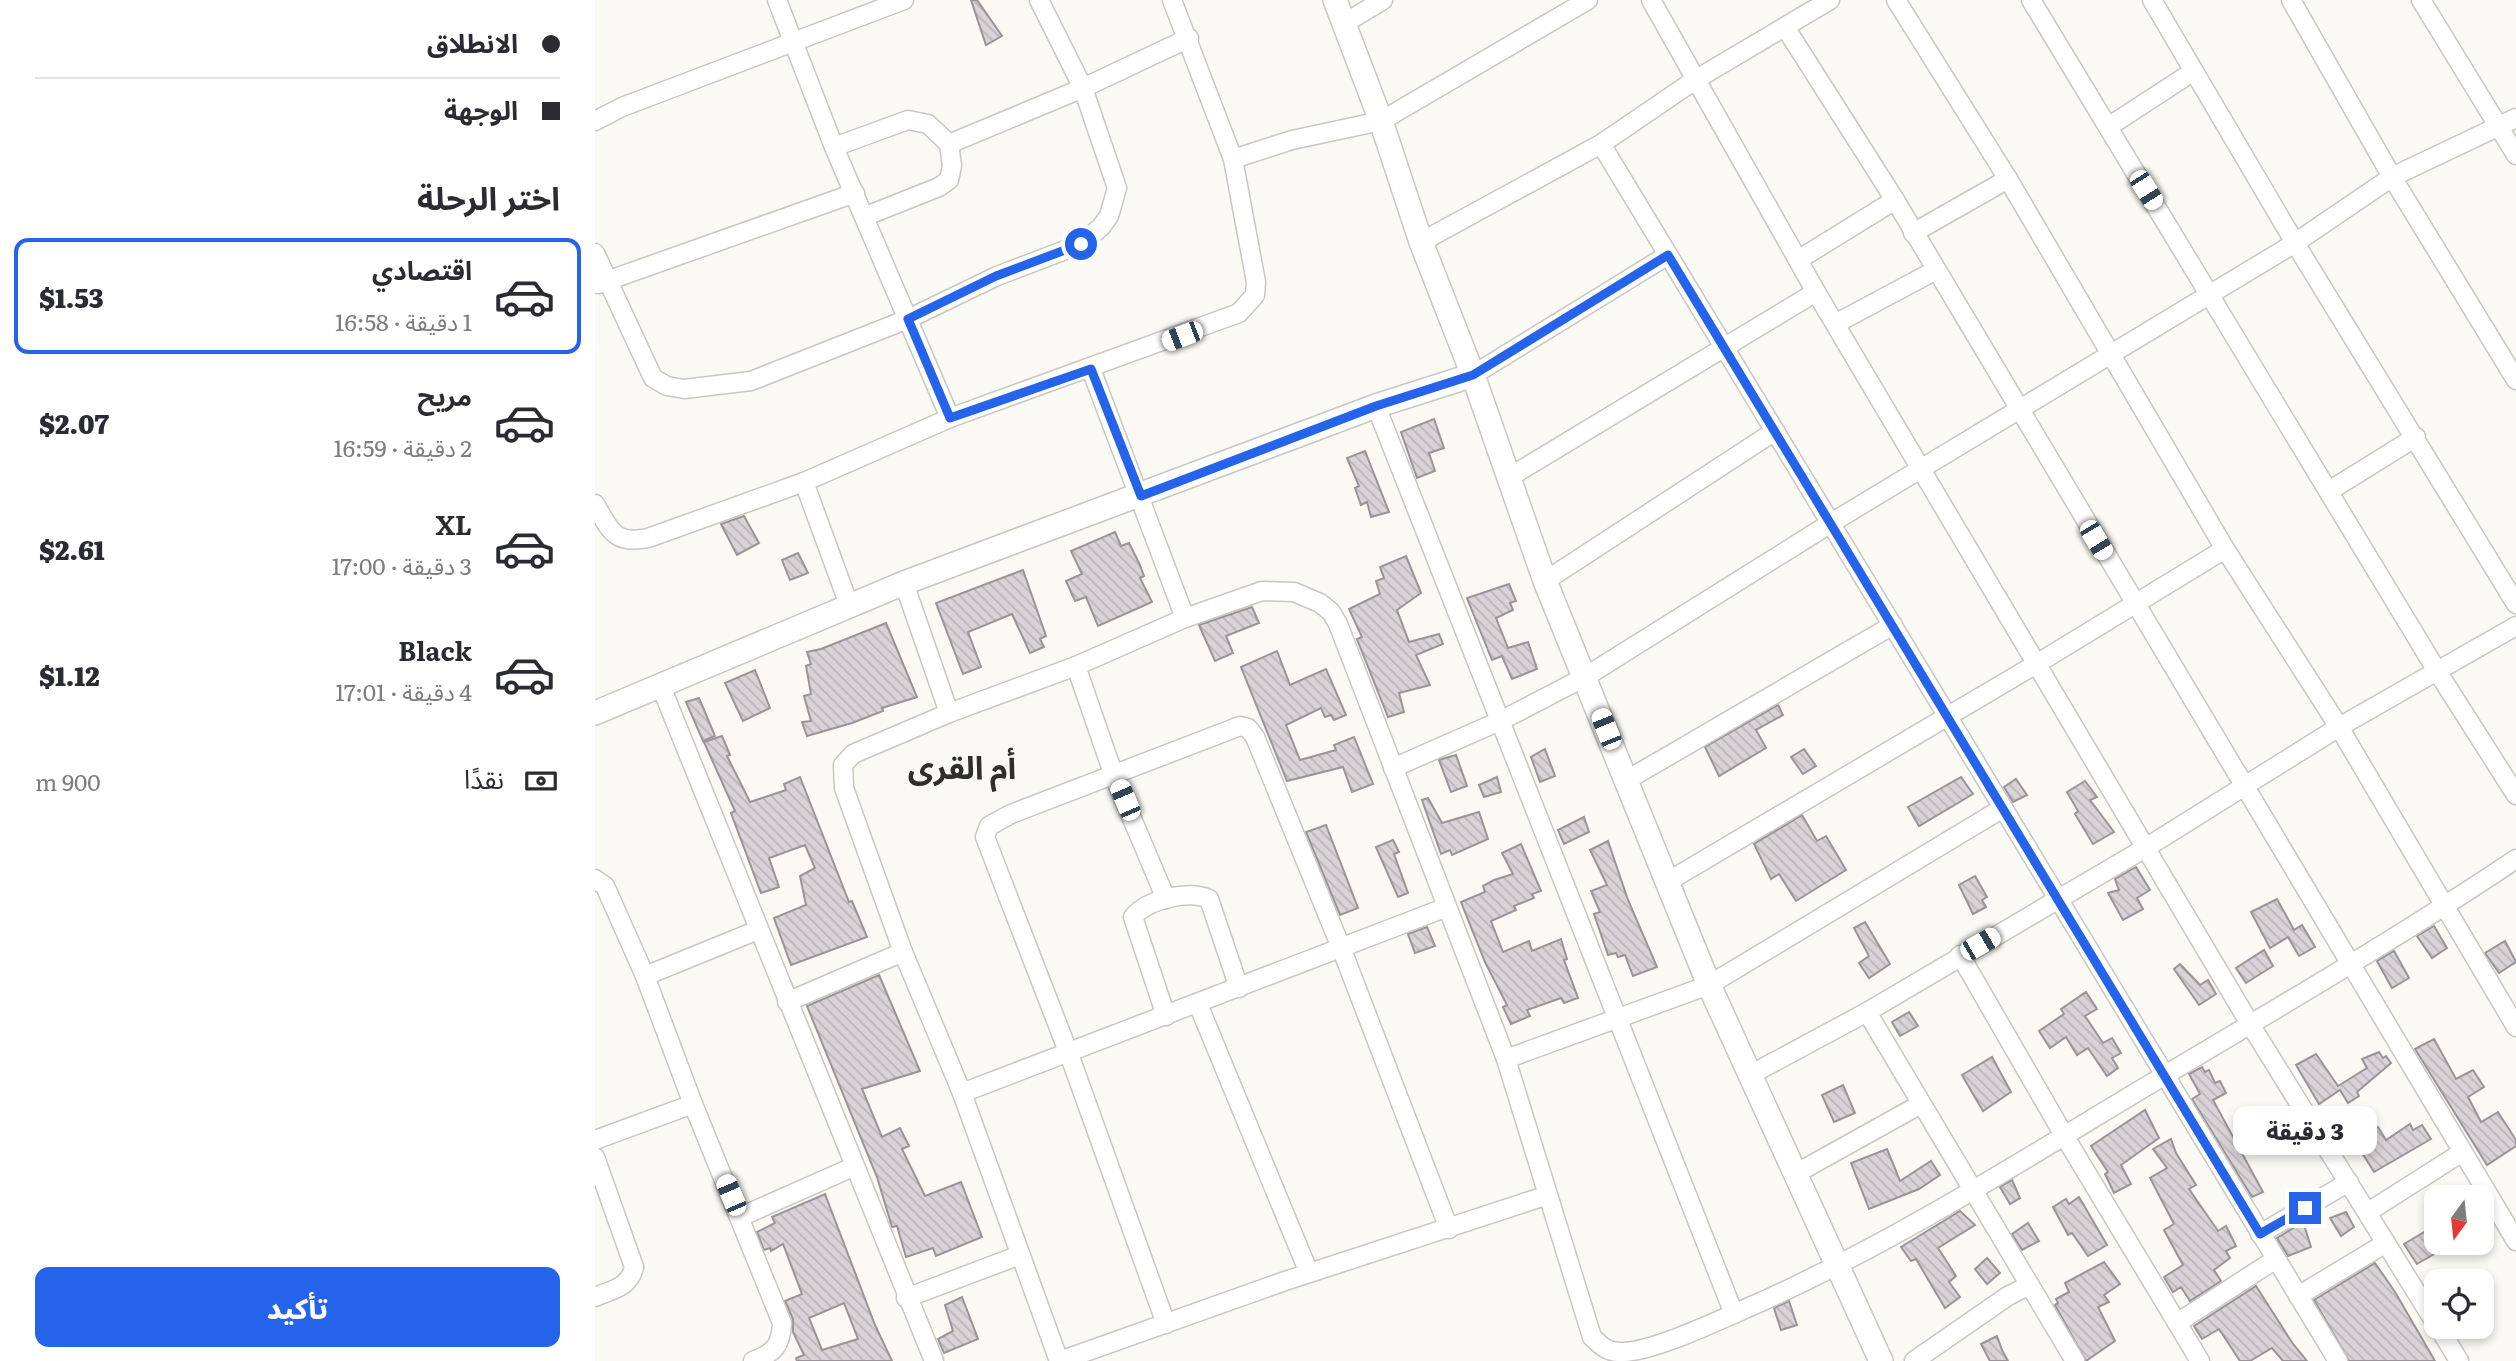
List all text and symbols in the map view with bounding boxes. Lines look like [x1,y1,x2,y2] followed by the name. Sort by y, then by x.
[427,22,518,61] text: الانطلاق
[444,89,518,128] text: الوجهة
[2126,167,2167,213] car
[417,172,560,220] text: اختر الرحلة
[1065,228,1097,260] route start
[372,249,472,288] text: اقتصادي
[493,265,556,328] icon: car
[39,277,103,316] text: $1.53
[335,304,472,338] text: 1 دقيقة · 16:58
[1159,319,1206,353] car
[417,375,472,414] text: مريح
[493,391,556,454] icon: car
[39,403,109,442] text: $2.07
[333,430,472,464] text: 2 دقيقة · 16:59
[435,504,472,543] text: XL
[493,517,556,580] icon: car
[2077,517,2116,563] car
[39,529,105,568] text: $2.61
[332,548,472,582] text: 3 دقيقة · 17:00
[398,630,472,669] text: Black
[493,643,556,706] icon: car
[39,655,100,694] text: $1.12
[335,674,472,708] text: 4 دقيقة · 17:01
[1589,706,1624,752] car
[908,741,1016,793] district label: أم القرى
[464,758,504,797] text: نقدًا
[522,762,560,800] icon: cash
[35,764,101,798] text: 900 m
[1108,777,1143,823] car
[1957,924,2004,964] car
[2233,1106,2377,1156] callout: 3 دقيقة
[2266,1113,2344,1147] text: 3 دقيقة
[714,1172,749,1218] car
[2424,1185,2494,1255] north arrow
[2424,1185,2494,1339] map controls
[2289,1192,2321,1224] route end
[35,1267,560,1347] button: تأكيد
[2424,1269,2494,1339] button: locate

